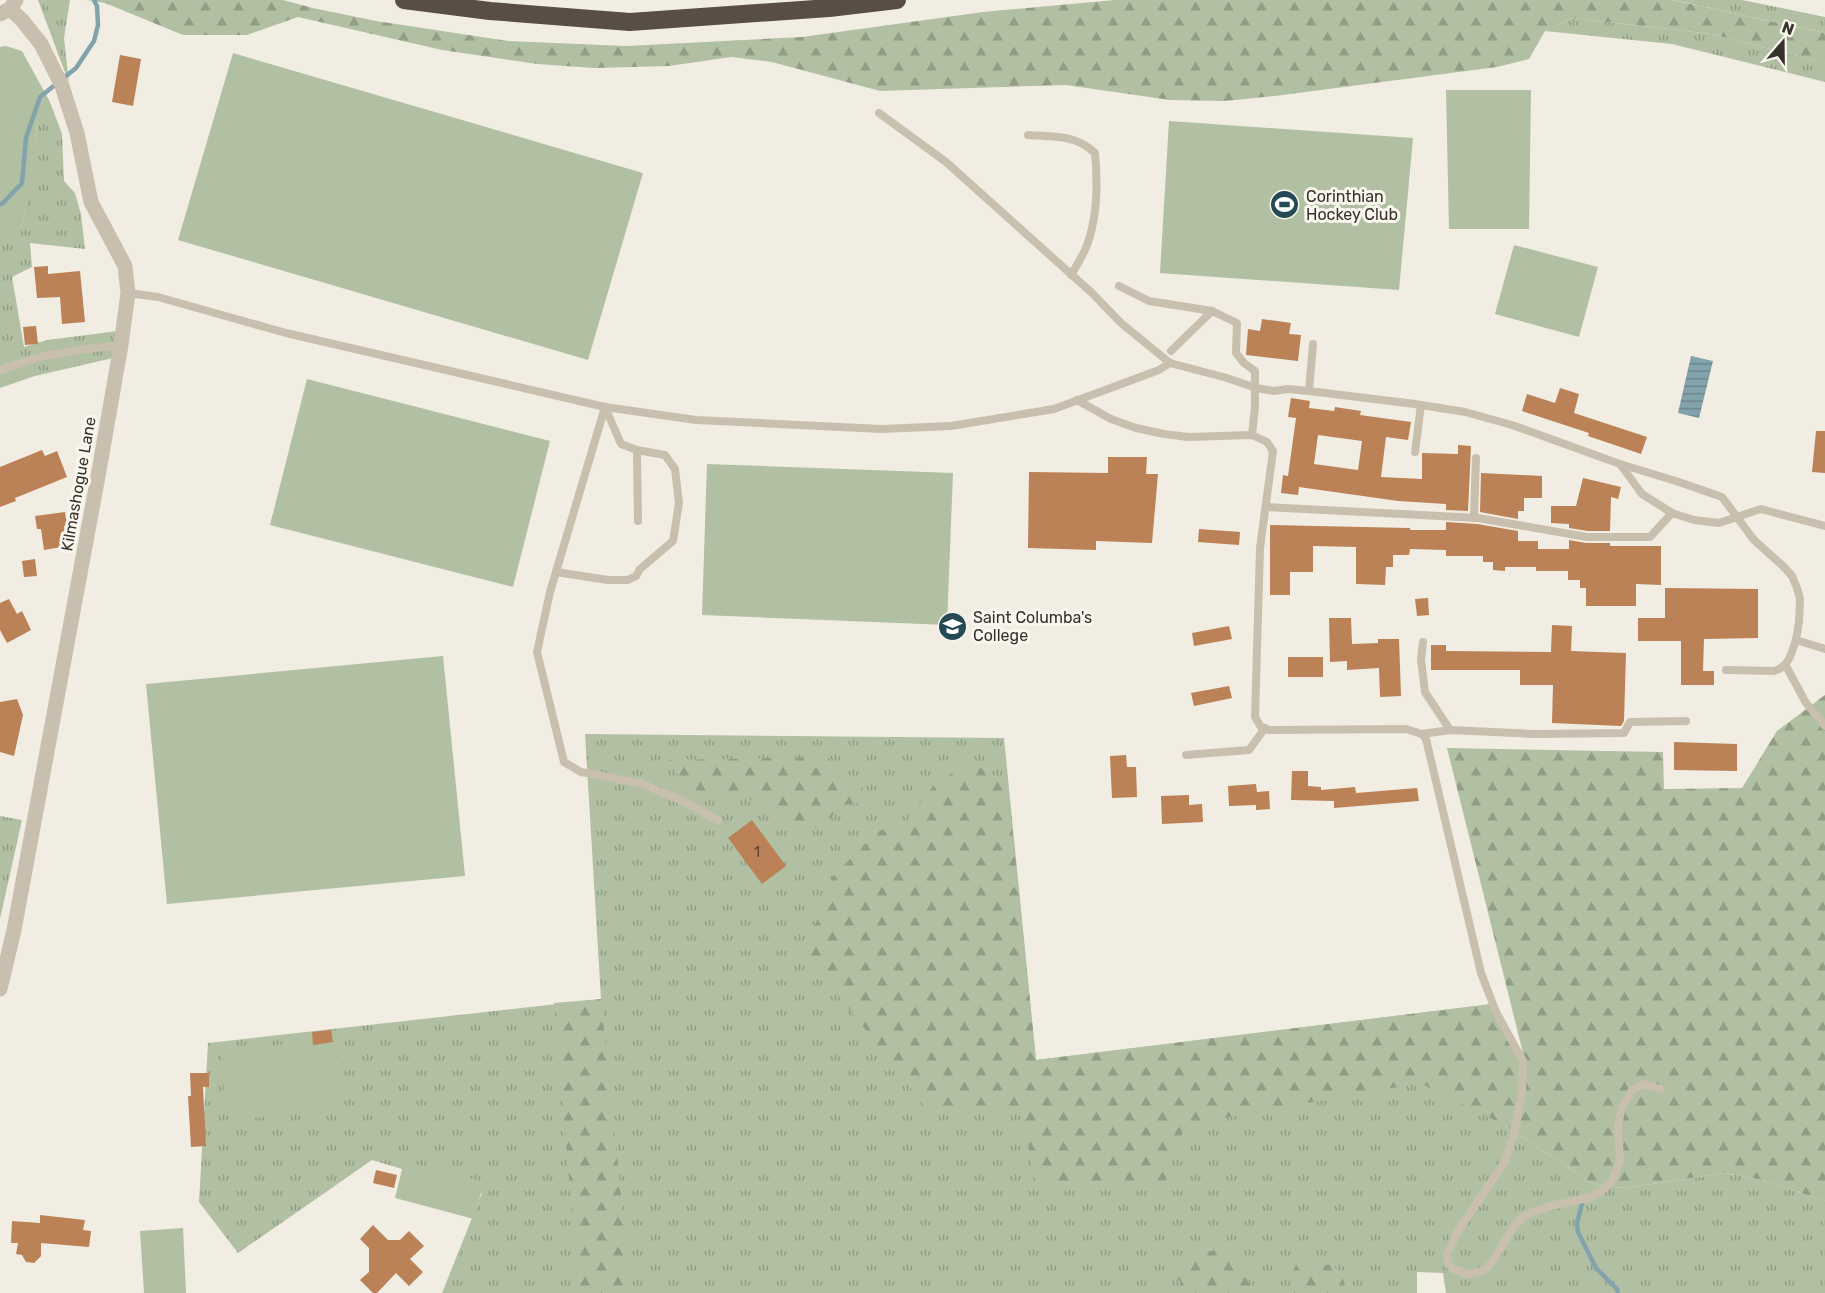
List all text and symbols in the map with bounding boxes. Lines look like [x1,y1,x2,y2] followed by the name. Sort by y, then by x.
[1753,12,1813,72] north arrow
[1779,17,1797,39] text: N
[1306,187,1398,224] place label: Corinthian Hockey Club
[1269,189,1301,221] sports icon: Corinthian Hockey Club
[57,415,100,553] street label: Kilmashogue Lane
[973,608,1092,645] place label: Saint Columba's College
[936,610,968,642] school or university icon: Saint Columba's College
[754,844,760,861] house number: 1

